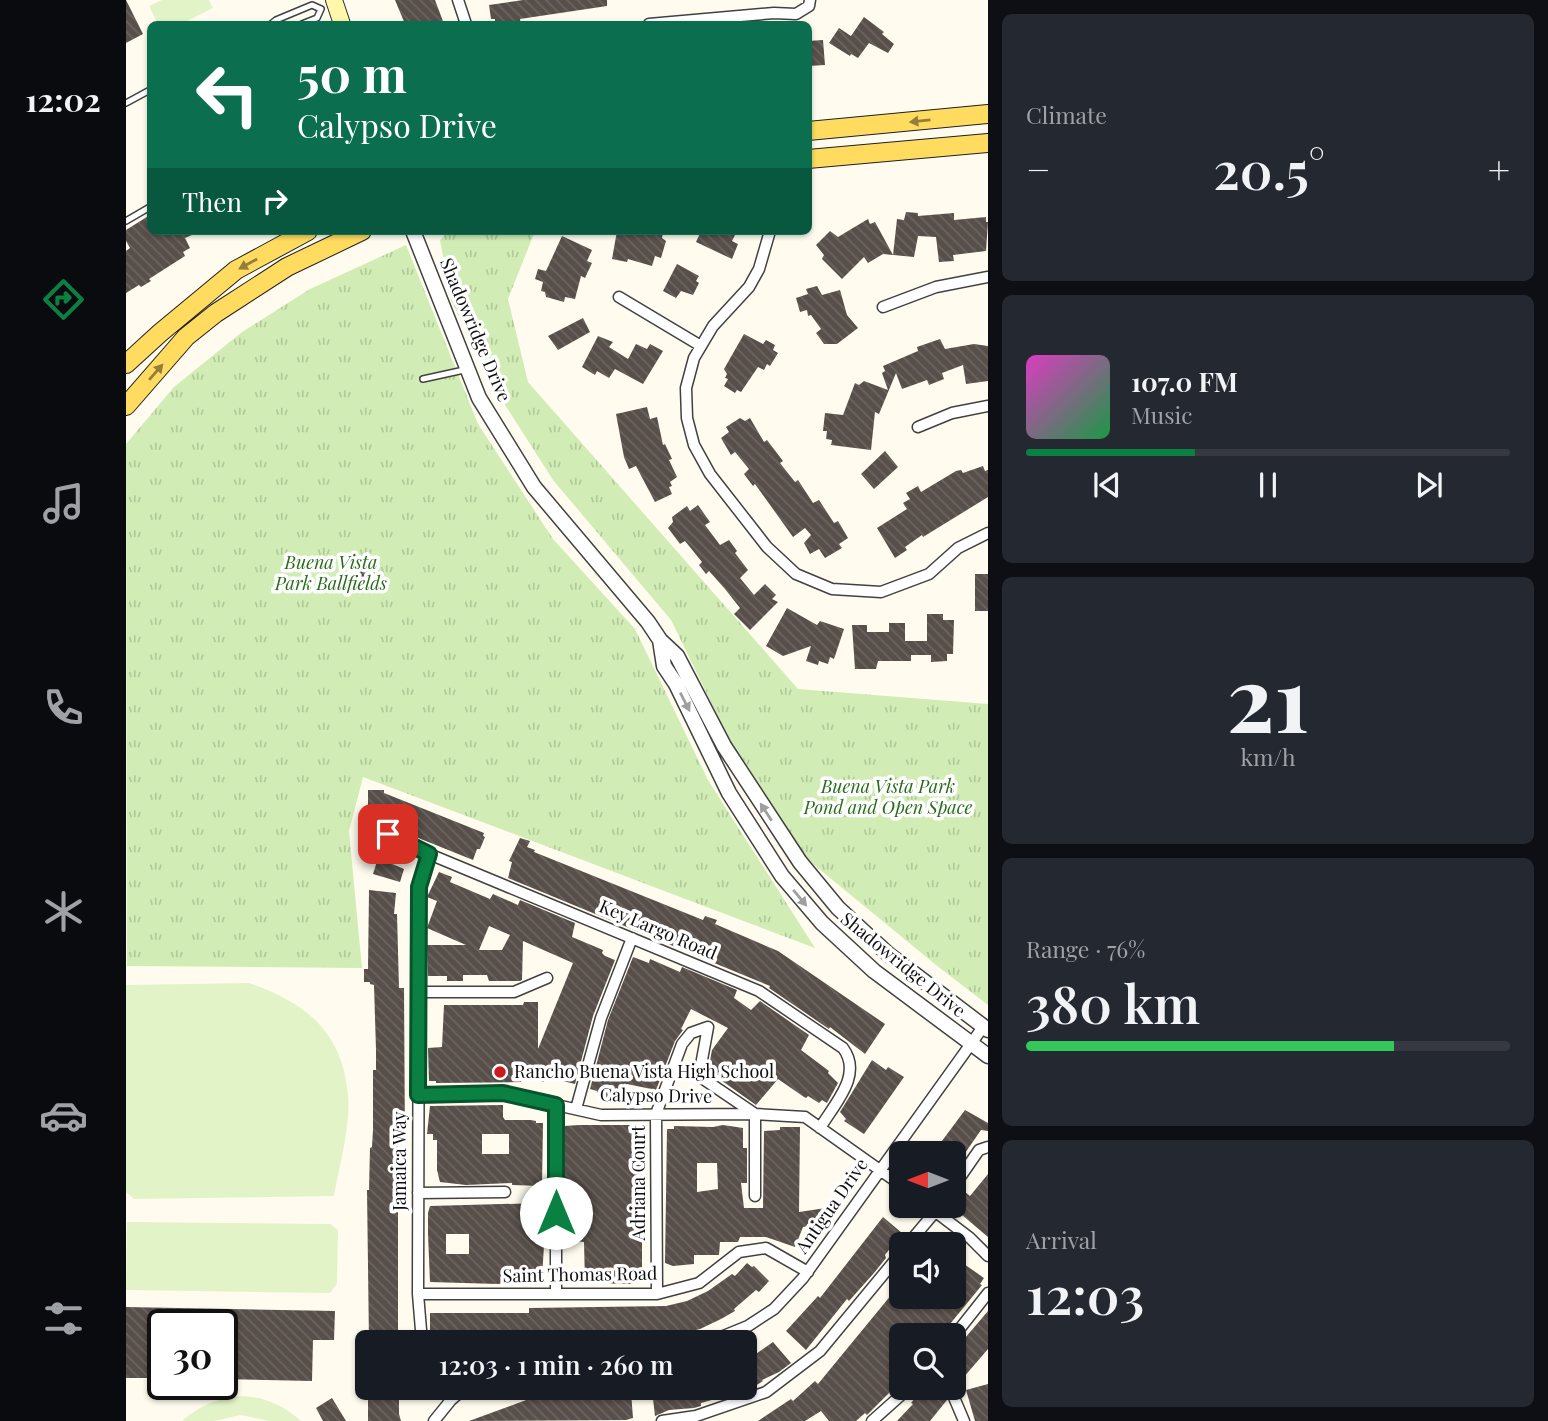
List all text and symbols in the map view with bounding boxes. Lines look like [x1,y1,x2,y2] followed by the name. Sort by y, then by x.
[297,40,407,105] text: 50 m
[182,49,273,140] icon: left
[25,77,101,120] text: 12:02
[1026,99,1107,130] text: Climate
[297,103,497,146] text: Calypso Drive
[909,116,931,127] one-way arrow
[1213,134,1325,203] text: 20.5°
[1026,143,1051,194] text: −
[1488,143,1510,194] text: +
[256,182,294,220] icon: right
[182,184,242,219] text: Then
[435,254,517,405] street label: Shadowridge Drive
[239,258,258,270] one-way arrow
[39,275,88,324] icon: directions
[148,363,163,380] one-way arrow
[1131,364,1238,399] text: 107.0 FM
[1131,399,1192,430] text: Music
[1088,466,1126,504] icon: previous
[1249,466,1287,504] icon: pause
[1410,466,1448,504] icon: next
[39,479,88,528] icon: music
[274,550,387,595] park label: Buena Vista Park Ballfields
[1227,635,1309,756] text: 21
[39,683,88,732] icon: phone
[679,693,691,713] one-way arrow
[1240,741,1296,772] text: km/h
[803,774,973,819] park label: Buena Vista Park Pond and Open Space
[760,803,773,822] one-way arrow
[358,804,418,864] pin
[369,815,407,853] icon: arrive
[39,887,88,936] icon: climate
[792,889,807,906] one-way arrow
[596,893,722,965] street label: Key Largo Road
[836,906,971,1022] street label: Shadowridge Drive
[1026,933,1145,964] text: Range · 76%
[1026,968,1200,1037] text: 380 km
[514,1059,774,1083] place label: Rancho Buena Vista High School
[492,1064,508,1080] marker: Rancho Buena Vista High School
[600,1082,712,1108] street label: Calypso Drive
[39,1091,88,1140] icon: car
[387,1111,411,1212] street label: Jamaica Way
[626,1125,650,1242] street label: Adriana Court
[889,1141,966,1218] north arrow
[889,1141,966,1400] map controls
[789,1153,873,1259] street label: Antigua Drive
[519,1176,593,1250] position arrow
[1026,1224,1097,1255] text: Arrival
[889,1232,966,1309] button: sound
[1026,1259,1144,1328] text: 12:03
[502,1261,658,1287] street label: Saint Thomas Road
[39,1294,88,1343] icon: filters
[147,1309,238,1400] speed limit sign: 30
[889,1323,966,1400] button: search
[439,1347,673,1382] text: 12:03 · 1 min · 260 m

